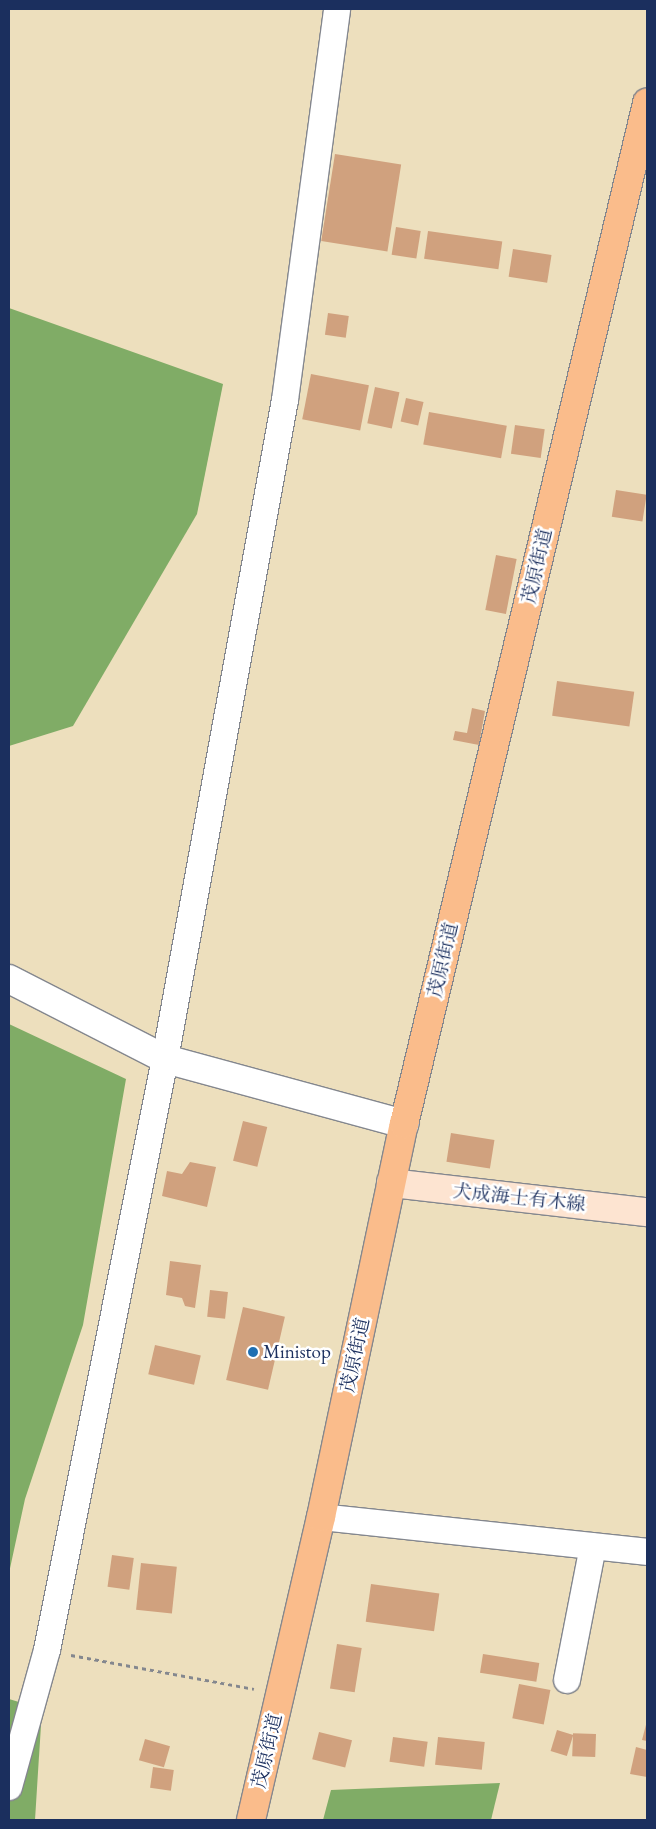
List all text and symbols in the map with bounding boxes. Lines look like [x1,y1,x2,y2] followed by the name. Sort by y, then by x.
[517,526,557,606] street label: 茂原街道
[423,920,463,1000] street label: 茂原街道
[452,1180,586,1216] street label: 犬成海士有木線
[336,1315,374,1395] street label: 茂原街道
[263,1341,331,1363] place label: Ministop
[247,1346,259,1358] marker: Ministop
[247,1711,287,1791] street label: 茂原街道

